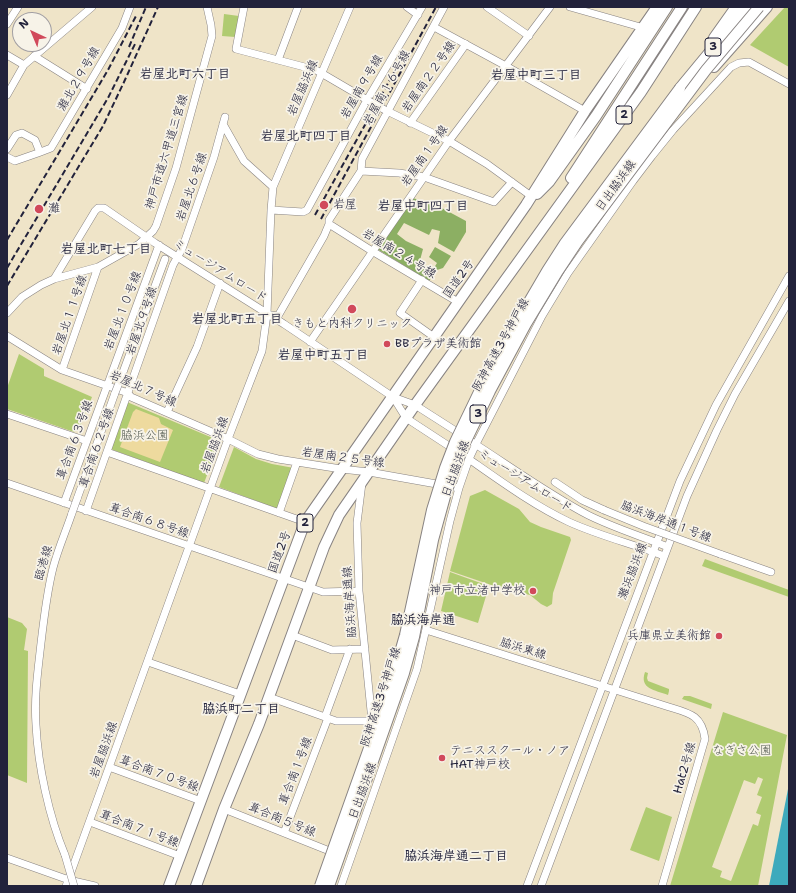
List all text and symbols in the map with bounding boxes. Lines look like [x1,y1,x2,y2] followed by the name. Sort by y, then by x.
[12,12,52,52] north arrow
[16,15,32,32] text: N
[399,38,459,116] street label: 岩屋南２２号線
[705,38,721,56] road number: 3
[55,44,103,114] street label: 灘北２９号線
[360,48,414,128] street label: 岩屋南１６号線
[338,52,386,122] street label: 岩屋南９号線
[285,58,321,118] street label: 岩屋脇浜線
[140,67,230,83] district label: 岩屋北町六丁目
[491,68,581,84] district label: 岩屋中町三丁目
[143,93,191,211] street label: 神戸市道六甲道三宮線
[616,106,632,124] road number: 2
[398,122,452,190] street label: 岩屋南１号線
[261,129,351,145] district label: 岩屋北町四丁目
[173,151,211,223] street label: 岩屋北６号線
[593,157,639,215] street label: 日出脇浜線
[333,198,357,212] place label: 岩屋
[318,199,330,211] marker: 岩屋
[378,199,468,215] district label: 岩屋中町四丁目
[48,202,60,216] place label: 灘
[33,203,45,215] marker: 灘
[359,226,439,282] street label: 岩屋南２４号線
[170,236,270,306] street label: ミュージアムロード
[61,242,151,258] district label: 岩屋北町七丁目
[440,257,478,301] street label: 国道2号
[101,269,145,353] street label: 岩屋北１０号線
[50,273,90,357] street label: 岩屋北１１号線
[123,285,161,357] street label: 岩屋北９号線
[469,296,533,394] street label: 阪神高速3号神戸線
[346,303,358,315] marker: きもと内科クリニック
[192,312,282,328] district label: 岩屋北町五丁目
[292,317,412,331] place label: きもと内科クリニック
[395,337,481,351] place label: BBプラザ美術館
[382,339,392,349] marker: BBプラザ美術館
[278,348,368,364] district label: 岩屋中町五丁目
[107,368,179,410] street label: 岩屋北７号線
[54,398,96,482] street label: 葺合南６３号線
[470,405,486,423] road number: 3
[77,406,117,490] street label: 葺合南６２号線
[198,414,232,476] street label: 岩屋脇浜線
[121,429,169,443] park label: 脇浜公園
[439,438,473,500] street label: 日出脇浜線
[300,445,386,471] street label: 岩屋南２５号線
[475,446,575,516] street label: ミュージアムロード
[619,498,713,546] street label: 脇浜海岸通１号線
[107,501,191,541] street label: 葺合南６８号線
[297,514,313,532] road number: 2
[266,529,294,575] street label: 国道2号
[616,540,650,602] street label: 灘浜脇浜線
[32,544,56,582] street label: 臨港線
[340,566,360,638] street label: 脇浜海岸通線
[429,584,525,598] place label: 神戸市立渚中学校
[528,586,538,596] marker: 神戸市立渚中学校
[391,613,455,629] district label: 脇浜海岸通
[627,629,711,643] place label: 兵庫県立美術館
[714,631,724,641] marker: 兵庫県立美術館
[498,635,548,663] street label: 脇浜東線
[358,645,404,749] street label: 阪神高速3号神戸線
[202,702,280,718] district label: 脇浜町二丁目
[87,719,121,781] street label: 岩屋脇浜線
[276,735,316,807] street label: 葺合南１号線
[671,740,699,796] street label: Hat2号線
[450,744,570,772] place label: テニススクール・ノア HAT神戸校
[712,744,772,758] park label: なぎさ公園
[117,753,201,795] street label: 葺合南７０号線
[437,753,447,763] marker: テニススクール・ノア HAT神戸校
[346,760,380,822] street label: 日出脇浜線
[246,800,318,840] street label: 葺合南５号線
[97,807,181,851] street label: 葺合南７１号線
[404,849,508,865] district label: 脇浜海岸通二丁目

